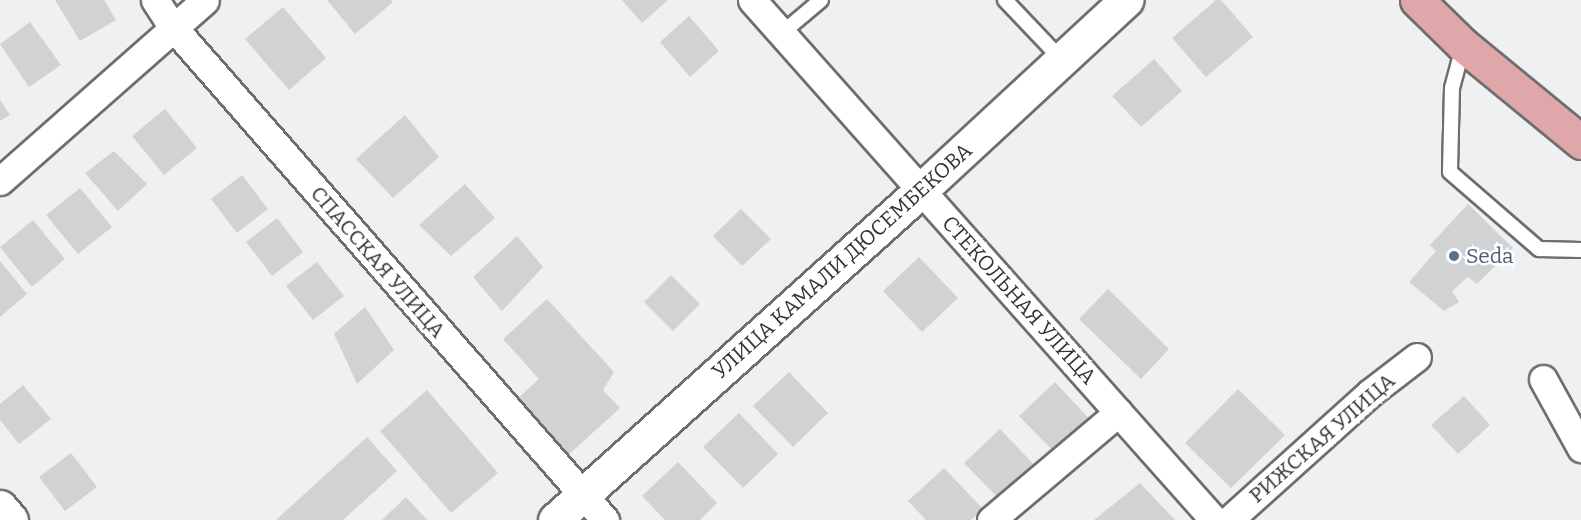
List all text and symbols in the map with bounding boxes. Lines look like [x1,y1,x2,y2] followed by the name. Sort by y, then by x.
[707,138,977,384] street label: УЛИЦА КАМАЛИ ДЮСЕМБЕКОВА
[305,181,451,343] street label: СПАССКАЯ УЛИЦА
[937,211,1101,389] street label: СТЕКОЛЬНАЯ УЛИЦА
[1466,243,1513,269] place label: Seda
[1447,249,1461,263] marker: Seda
[1244,368,1400,508] street label: РИЖСКАЯ УЛИЦА

